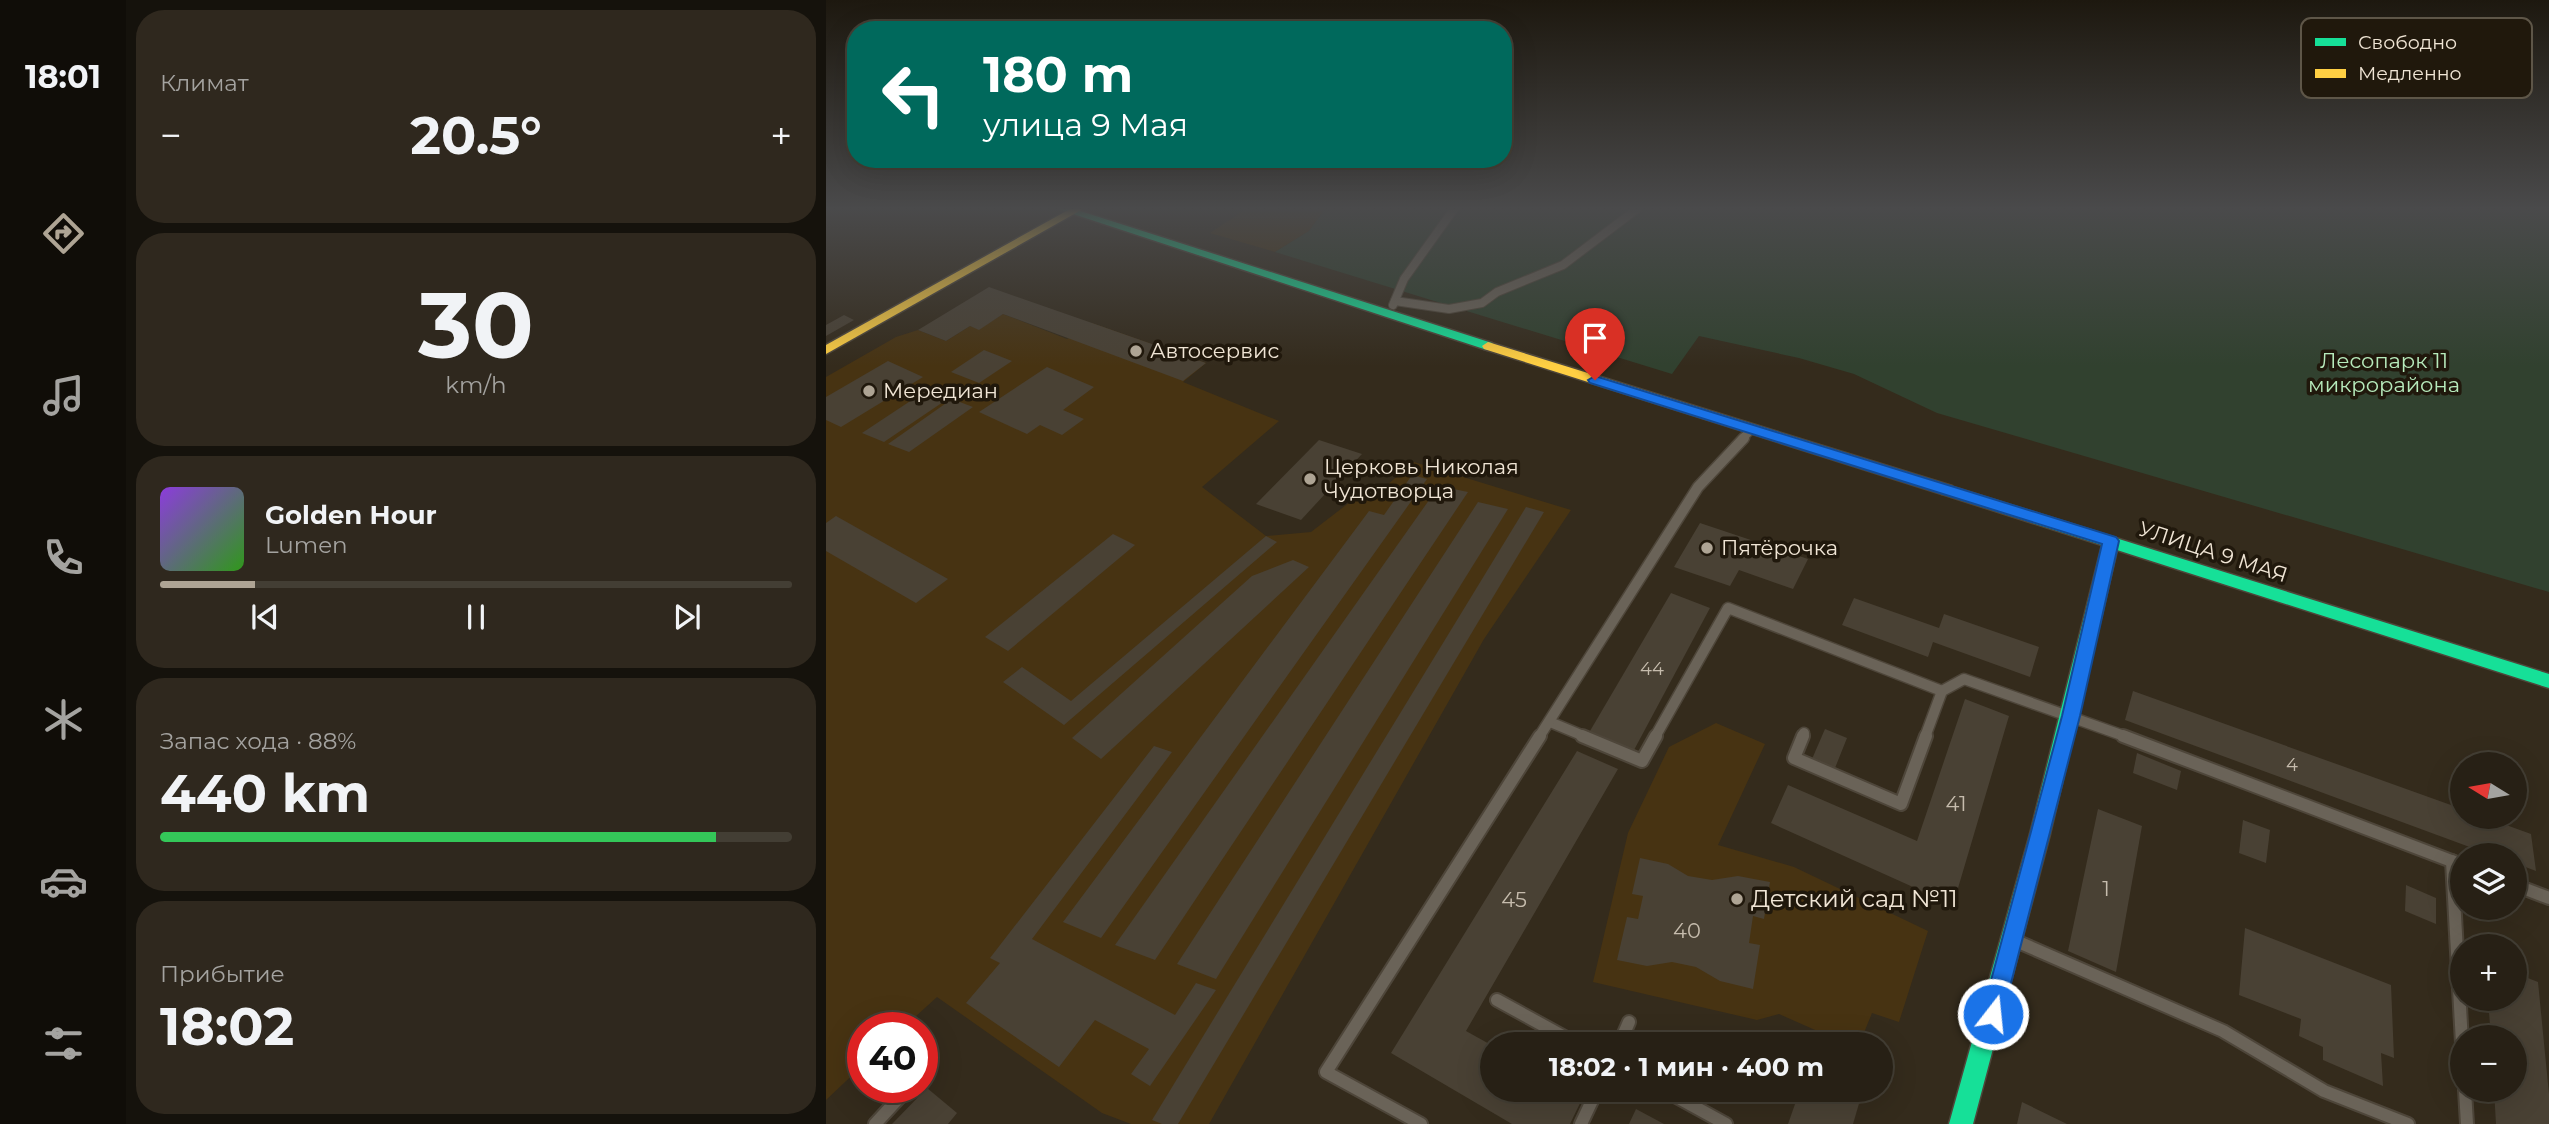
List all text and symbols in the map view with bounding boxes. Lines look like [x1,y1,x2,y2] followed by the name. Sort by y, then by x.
[2301,18,2532,98] legend
[2358,31,2457,54] text: Свободно
[983,45,1133,104] text: 180 m
[868,49,959,140] icon: left
[25,57,101,96] text: 18:01
[2358,62,2462,85] text: Медленно
[160,69,249,97] text: Климат
[410,104,542,167] text: 20.5°
[983,105,1188,144] text: улица 9 Мая
[160,112,182,159] text: −
[770,112,792,159] text: +
[39,209,88,258] icon: directions
[418,270,534,381] text: 30
[1565,308,1625,380] pin
[1576,319,1614,357] icon: arrive
[1150,338,1279,363] place label: Автосервис
[1128,343,1144,359] marker: Автосервис
[2308,348,2460,397] park label: Лесопарк 11 микрорайона
[39,371,88,420] icon: music
[445,371,507,399] text: km/h
[883,378,998,403] place label: Мередиан
[861,383,877,399] marker: Мередиан
[1324,454,1519,503] place label: Церковь Николая Чудотворца
[1302,471,1318,487] marker: Церковь Николая Чудотворца
[265,499,437,531] text: Golden Hour
[2136,516,2291,587] street label: УЛИЦА 9 МАЯ
[265,531,348,559] text: Lumen
[39,533,88,582] icon: phone
[1721,535,1838,560] place label: Пятёрочка
[1699,540,1715,556] marker: Пятёрочка
[246,598,284,636] icon: previous
[457,598,495,636] icon: pause
[668,598,706,636] icon: next
[1640,658,1664,680] house number: 44
[39,695,88,744] icon: climate
[160,727,356,755] text: Запас хода · 88%
[2450,752,2527,830] north arrow
[2450,752,2527,1102] map controls
[2286,754,2298,776] house number: 4
[160,762,370,825] text: 440 km
[1946,791,1966,816] house number: 41
[2450,843,2527,920] button: layers
[39,857,88,906] icon: car
[2102,876,2110,901] house number: 1
[1751,884,1958,913] place label: Детский сад №11
[1501,887,1527,912] house number: 45
[1729,891,1745,907] marker: Детский сад №11
[1673,918,1701,943] house number: 40
[2450,934,2527,1011] button: +
[160,960,285,988] text: Прибытие
[1956,977,2030,1051] position arrow
[160,995,294,1058] text: 18:02
[847,1012,938,1103] speed limit sign: 40
[39,1019,88,1068] icon: filters
[2450,1025,2527,1102] button: −
[1549,1051,1824,1083] text: 18:02 · 1 мин · 400 m

